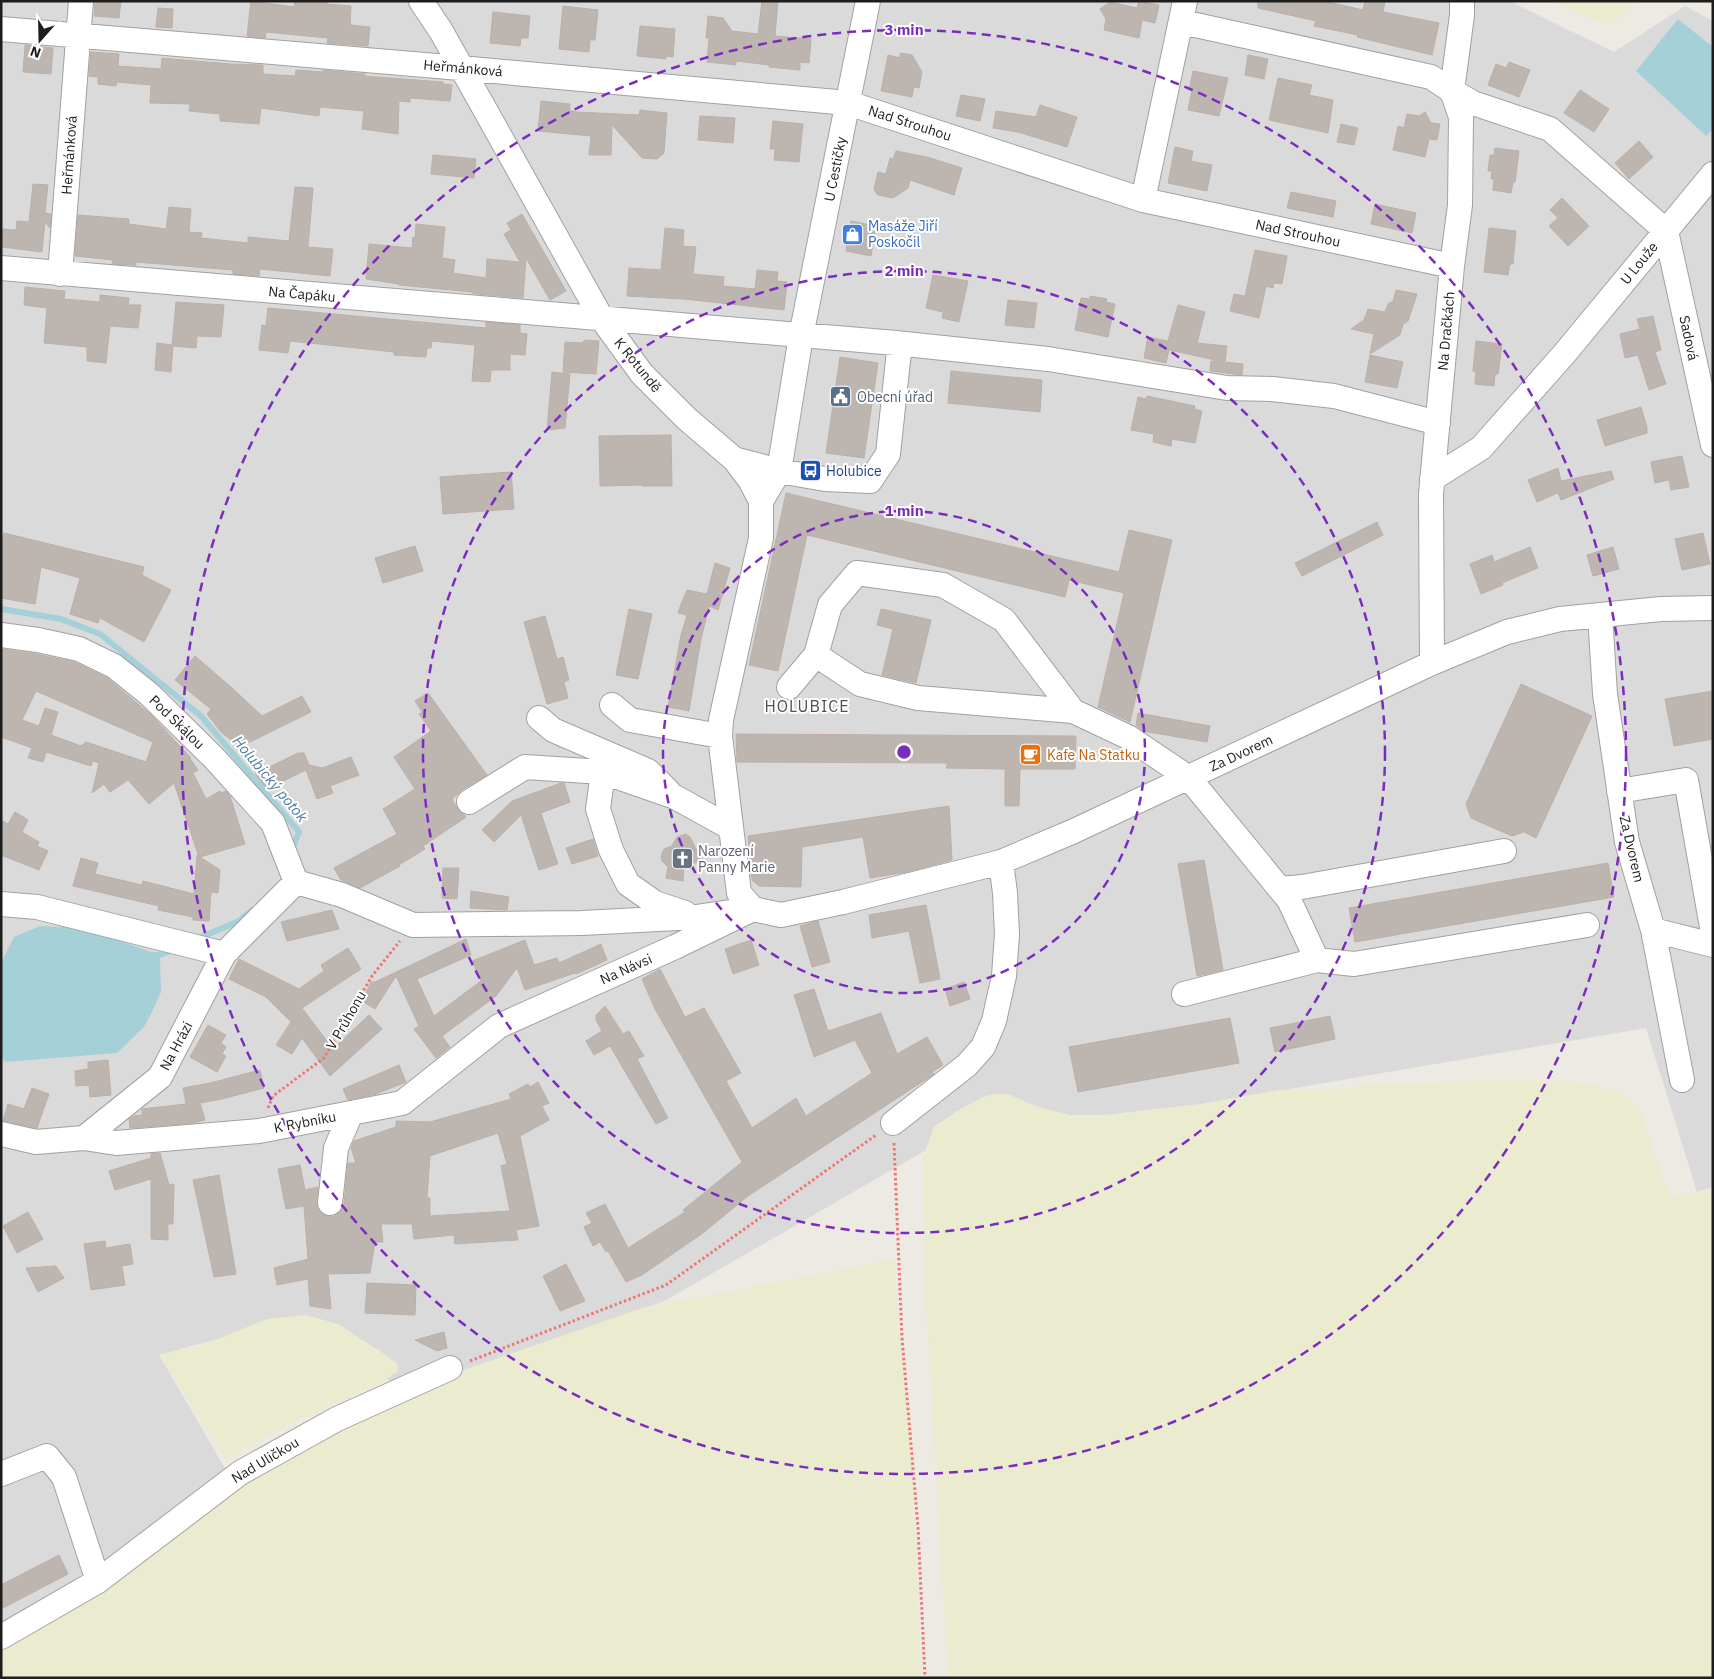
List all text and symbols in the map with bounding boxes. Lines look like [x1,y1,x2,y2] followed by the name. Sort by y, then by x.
[15,15,65,65] north arrow
[884,20,924,39] text: 3 min
[28,42,43,62] text: N
[423,56,504,80] street label: Heřmánková
[866,101,954,145] street label: Nad Strouhou
[57,114,81,195] street label: Heřmánková
[820,135,850,203] street label: U Cestičky
[1254,215,1342,251] street label: Nad Strouhou
[868,217,938,251] place label: Masáže Jiří Poskočil
[840,222,864,246] shop icon: Masáže Jiří Poskočil
[1616,238,1662,288] street label: U Louže
[884,261,924,280] text: 2 min
[268,281,337,306] street label: Na Čapáku
[1434,291,1458,371] street label: Na Dračkách
[1675,314,1703,363] street label: Sadová
[610,334,666,396] street label: K Rotundě
[829,385,853,409] public building icon: Obecní úřad
[857,388,933,406] place label: Obecní úřad
[798,459,822,483] bus stop icon: Holubice
[826,462,882,480] place label: Holubice
[884,501,924,520] text: 1 min
[146,691,208,753] street label: Pod Skálou
[764,696,850,716] district label: HOLUBICE
[1206,730,1276,776] street label: Za Dvorem
[229,732,312,826] water label: Holubický potok
[895,743,913,761] centre of rings
[1019,743,1043,767] cafe icon: Kafe Na Statku
[1047,746,1140,764] place label: Kafe Na Statku
[1616,814,1648,884] street label: Za Dvorem
[698,842,775,876] place label: Narození Panny Marie
[670,847,694,871] church icon: Narození Panny Marie
[597,950,655,988] street label: Na Návsi
[322,987,370,1053] street label: V Průhonu
[156,1018,196,1074] street label: Na Hrázi
[272,1107,338,1137] street label: K Rybníku
[228,1433,302,1487] street label: Nad Uličkou

